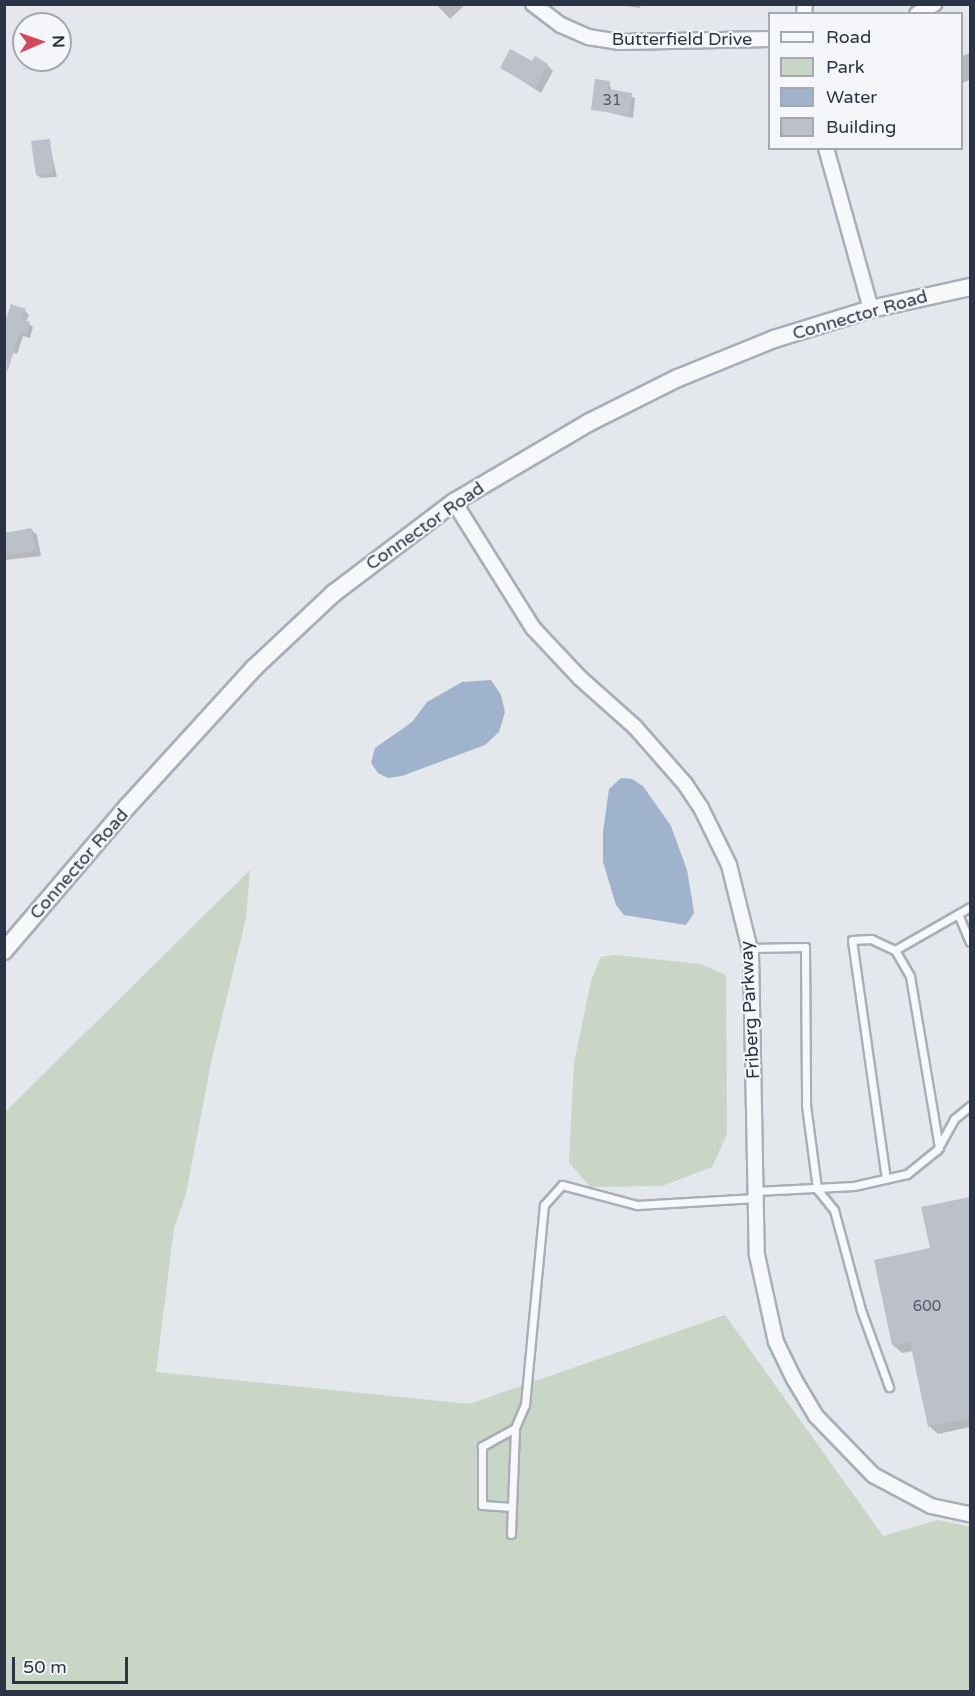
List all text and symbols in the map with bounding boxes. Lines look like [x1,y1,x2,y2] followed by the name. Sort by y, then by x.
[12,12,72,72] north arrow
[768,12,963,150] legend
[826,26,871,48] text: Road
[612,28,752,50] street label: Butterfield Drive
[48,35,68,48] text: N
[826,56,864,78] text: Park
[826,86,877,108] text: Water
[603,92,621,110] house number: 31
[826,116,896,138] text: Building
[790,285,930,345] street label: Connector Road
[362,477,488,575] street label: Connector Road
[25,804,133,924] street label: Connector Road
[736,940,764,1080] street label: Friberg Parkway
[913,1298,941,1316] house number: 600
[15,1645,130,1683] scale bar
[23,1656,67,1678] text: 50 m

